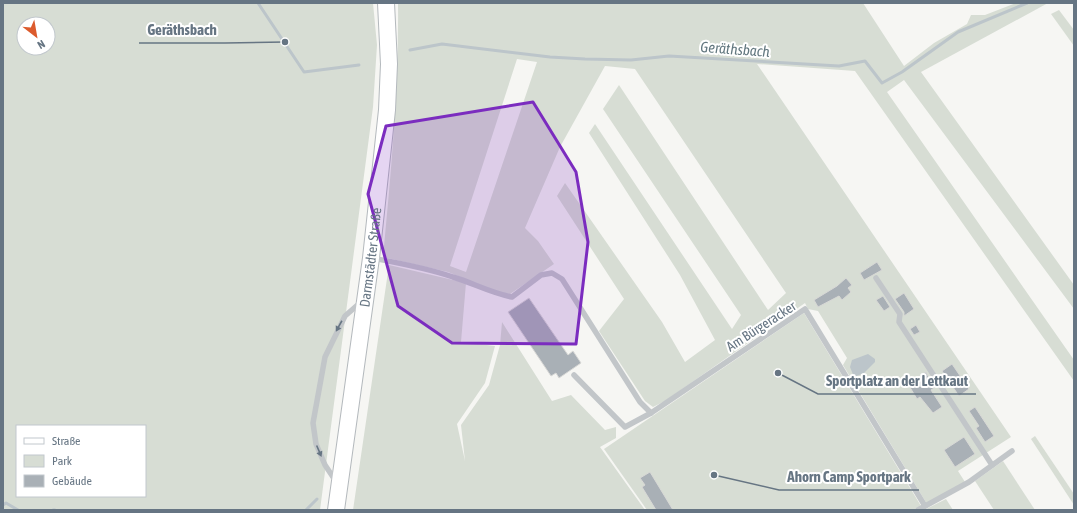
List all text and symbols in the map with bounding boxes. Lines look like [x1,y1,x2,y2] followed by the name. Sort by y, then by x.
[16,16,56,56] north arrow
[139,16,225,43] callout: Geräthsbach
[147,21,217,38] text: Geräthsbach
[35,38,47,51] text: N
[700,38,770,60] water label: Geräthsbach
[356,207,384,308] street label: Darmstädter Straße
[723,297,800,354] street label: Am Bürgeracker
[336,320,343,332] one-way arrow
[818,367,976,394] callout: Sportplatz an der Lettkaut
[826,372,969,389] text: Sportplatz an der Lettkaut
[16,425,146,497] legend
[52,434,80,448] text: Straße
[316,446,322,457] one-way arrow
[52,454,73,468] text: Park
[779,463,919,490] callout: Ahorn Camp Sportpark
[786,468,911,485] text: Ahorn Camp Sportpark
[52,474,92,488] text: Gebäude

